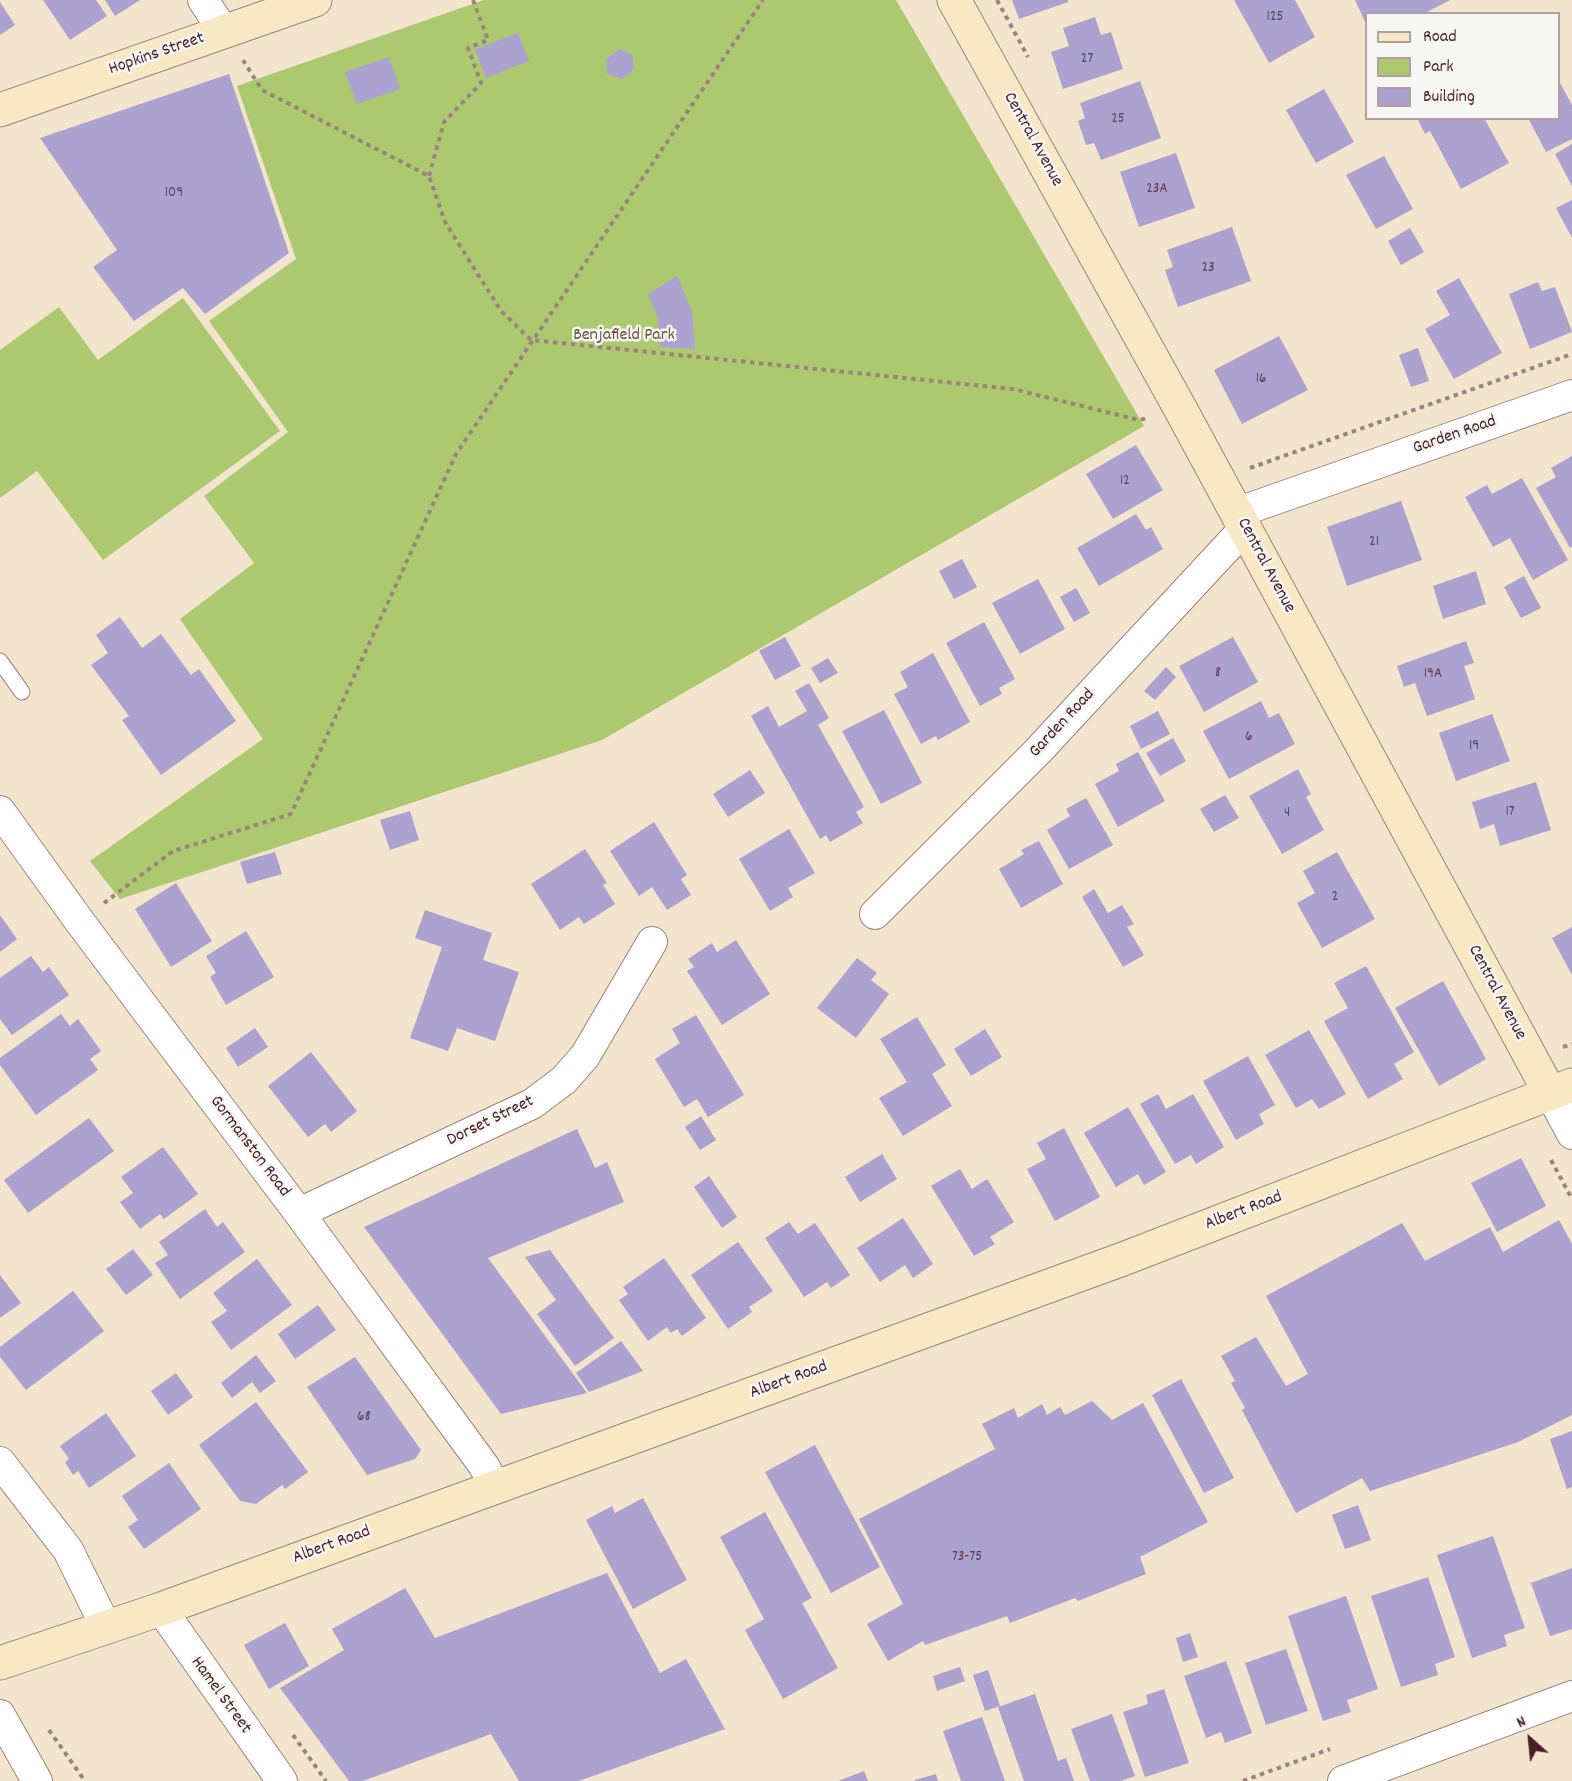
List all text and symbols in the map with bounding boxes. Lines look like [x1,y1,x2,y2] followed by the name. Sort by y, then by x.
[1267,9,1283,27] house number: 125
[1365,12,1560,120] legend
[1423,25,1457,50] text: Road
[106,29,208,81] street label: Hopkins Street
[1081,51,1093,69] house number: 27
[1423,55,1454,80] text: Park
[1423,85,1475,110] text: Building
[997,89,1067,191] street label: Central Avenue
[1111,111,1125,129] house number: 25
[1146,181,1168,199] house number: 23A
[165,185,183,203] house number: 109
[1201,260,1215,278] house number: 23
[573,326,675,348] park label: Benjafield Park
[1256,371,1266,389] house number: 16
[1411,412,1499,460] street label: Garden Road
[1120,473,1130,491] house number: 12
[1231,515,1299,617] street label: Central Avenue
[1369,534,1379,552] house number: 21
[1215,665,1221,683] house number: 8
[1424,666,1442,684] house number: 19A
[1026,685,1100,763] street label: Garden Road
[1245,729,1253,747] house number: 6
[1469,738,1479,756] house number: 19
[1505,804,1515,822] house number: 17
[1284,805,1290,823] house number: 4
[1332,889,1338,907] house number: 2
[1462,942,1530,1044] street label: Central Avenue
[204,1092,294,1202] street label: Gormanston Road
[444,1092,538,1152] street label: Dorset Street
[1202,1187,1286,1237] street label: Albert Road
[747,1357,831,1405] street label: Albert Road
[357,1409,371,1427] house number: 68
[290,1522,374,1570] street label: Albert Road
[952,1549,982,1567] house number: 73-75
[185,1653,255,1739] street label: Hamel Street
[1500,1709,1560,1769] north arrow
[1513,1710,1530,1735] text: N

